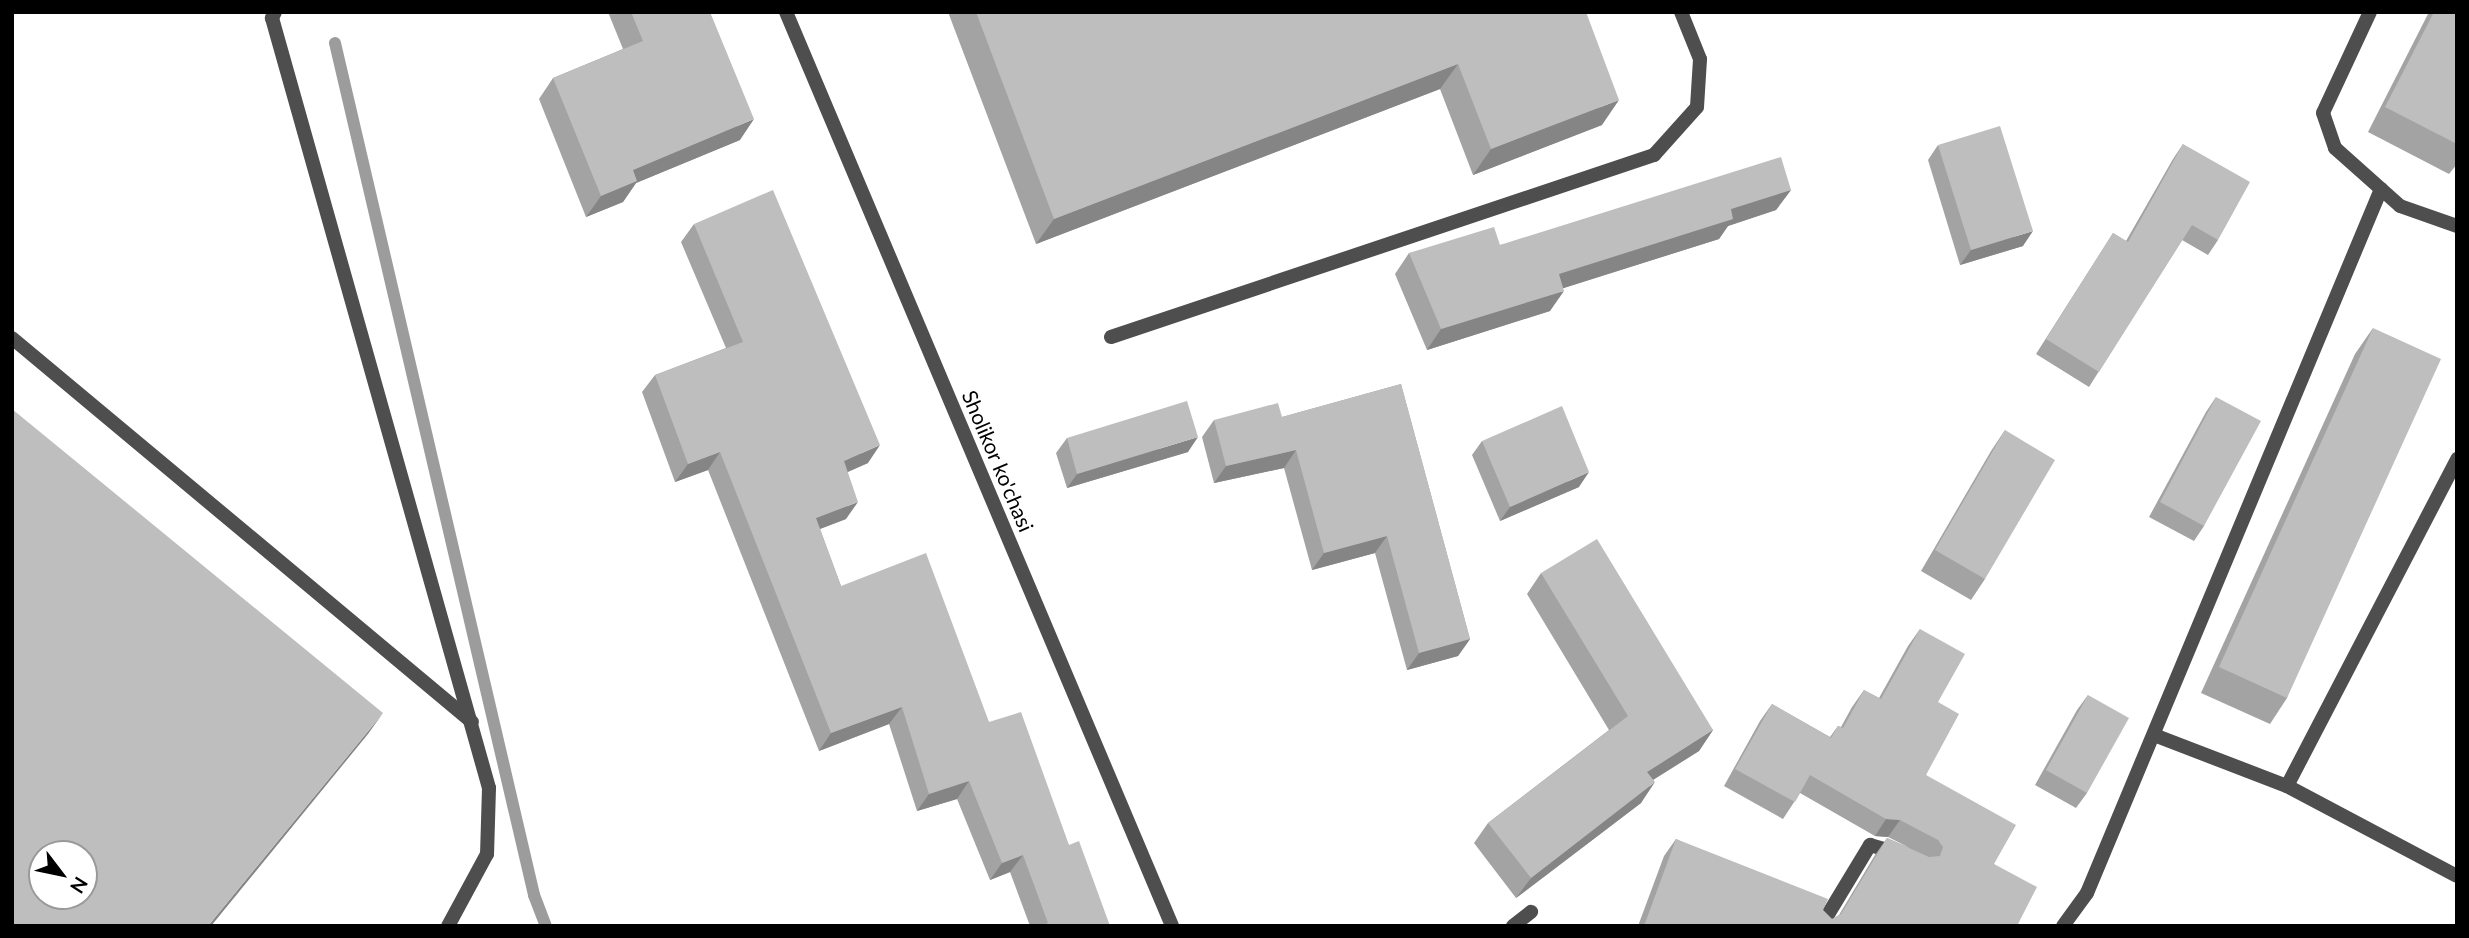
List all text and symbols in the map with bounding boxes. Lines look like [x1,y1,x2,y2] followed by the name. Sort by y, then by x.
[957,386,1039,536] street label: Sholikor ko'chasi
[28,840,98,910] north arrow
[66,873,93,898] text: N

